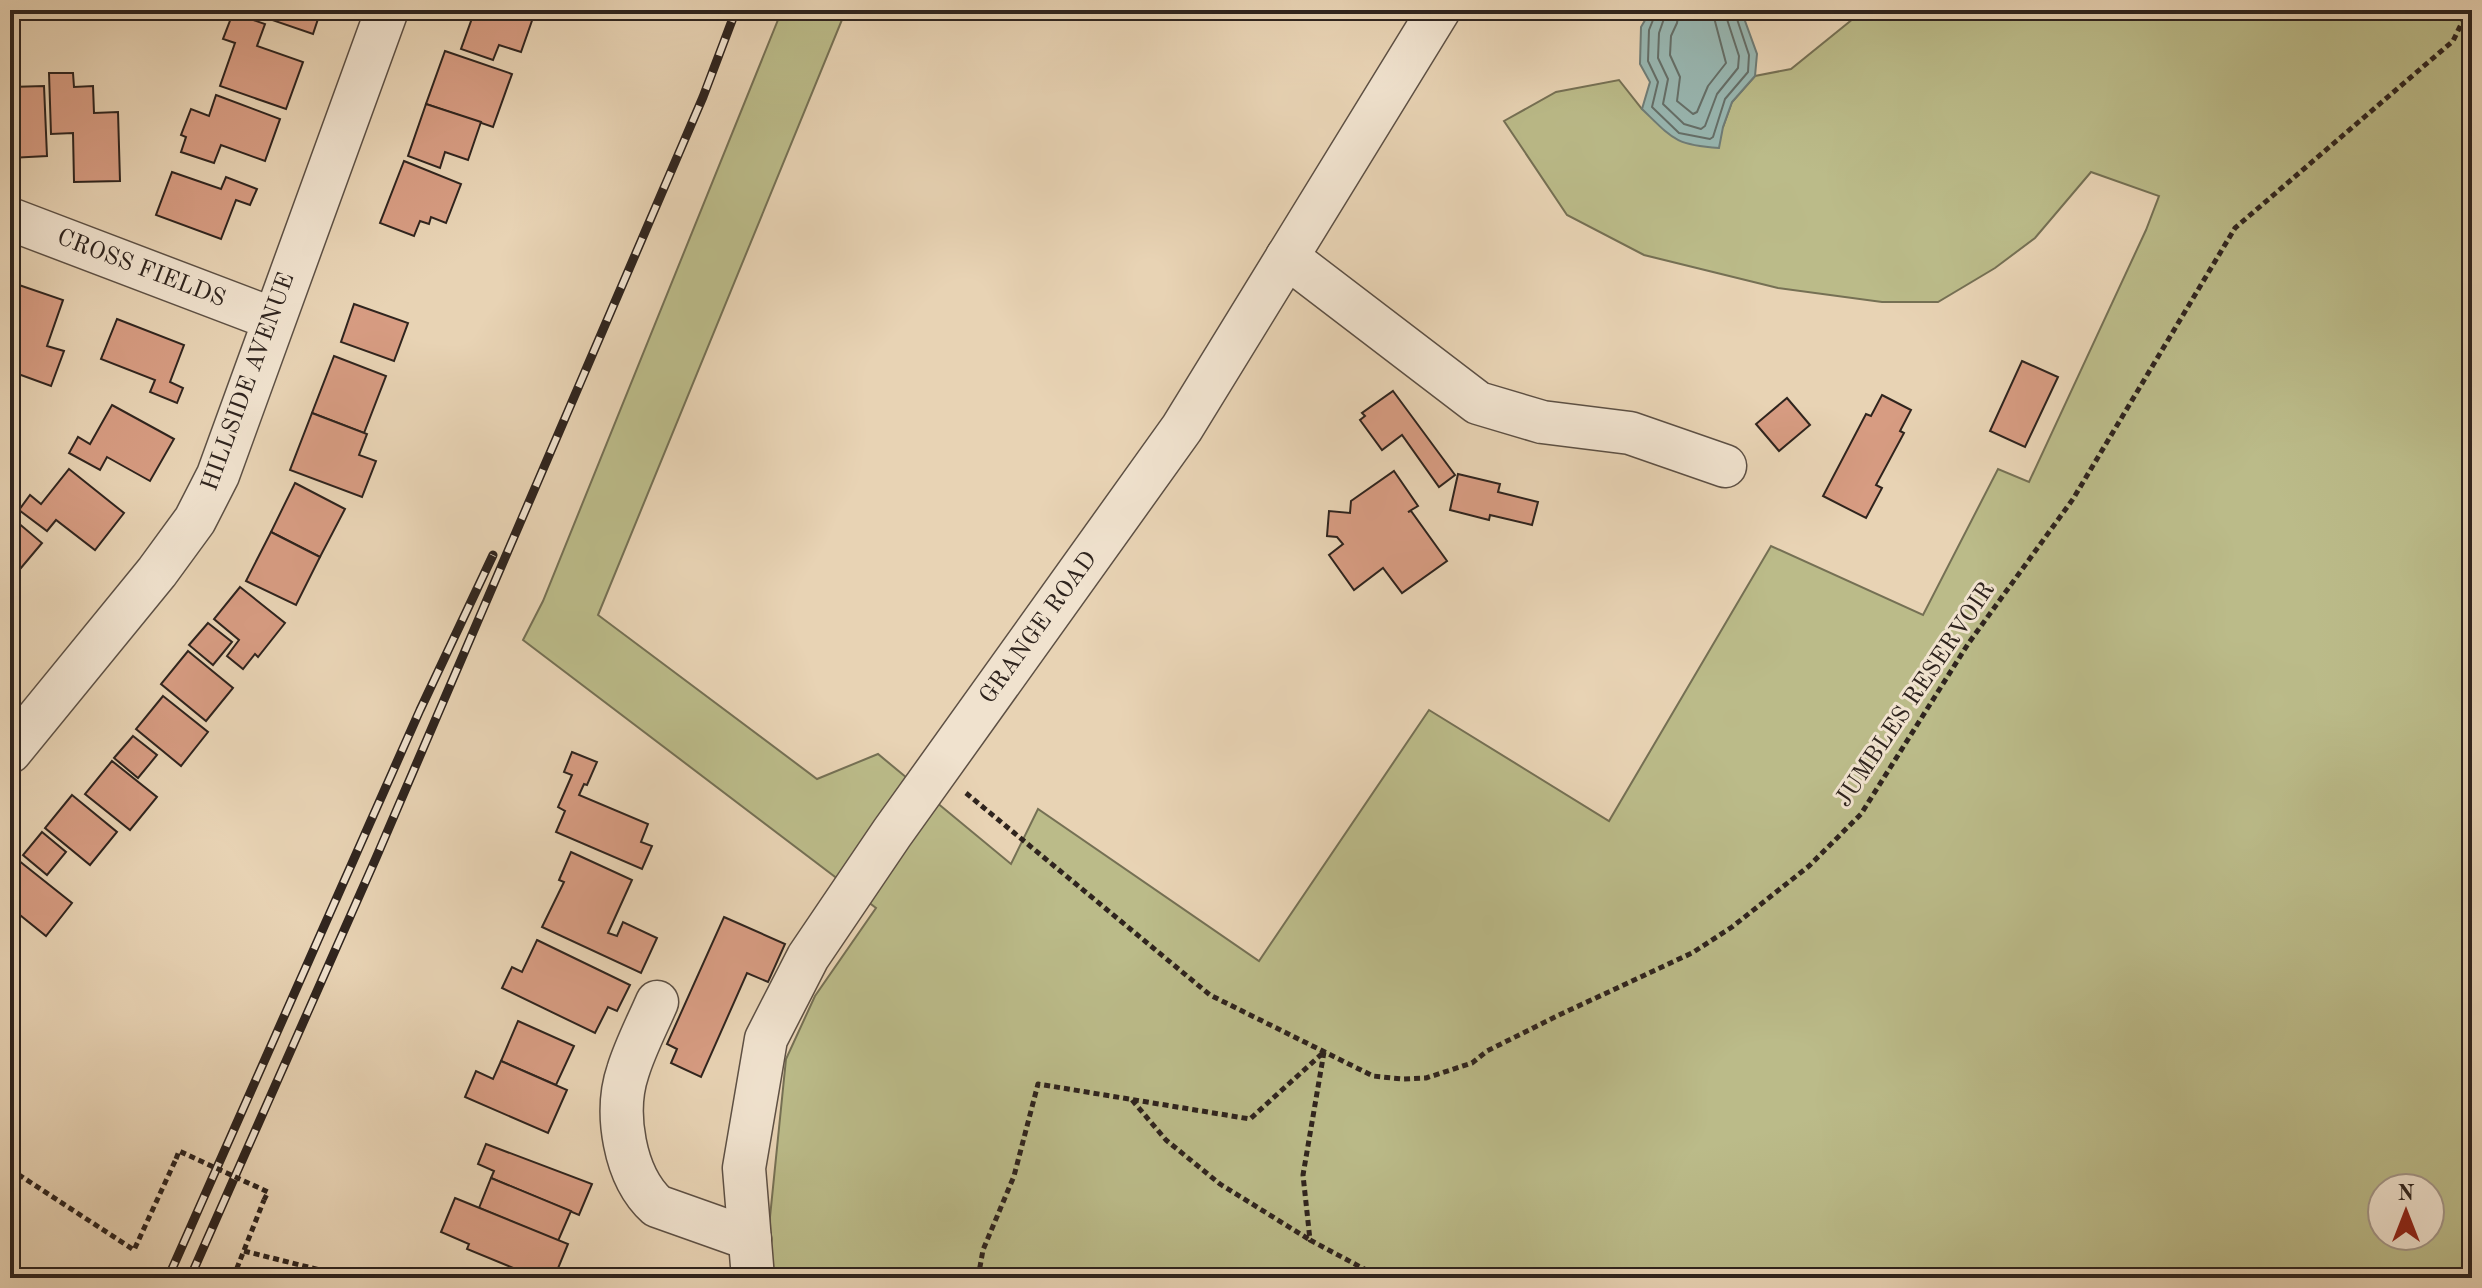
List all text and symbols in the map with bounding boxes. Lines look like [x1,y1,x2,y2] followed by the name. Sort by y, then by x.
[53,226,229,312] street label: CROSS FIELDS
[198,270,300,494] street label: HILLSIDE AVENUE
[976,548,1102,708] street label: GRANGE ROAD
[1832,578,2000,812] street label: JUMBLES RESERVOIR
[2366,1172,2446,1252] north arrow
[2398,1183,2415,1205] text: N

